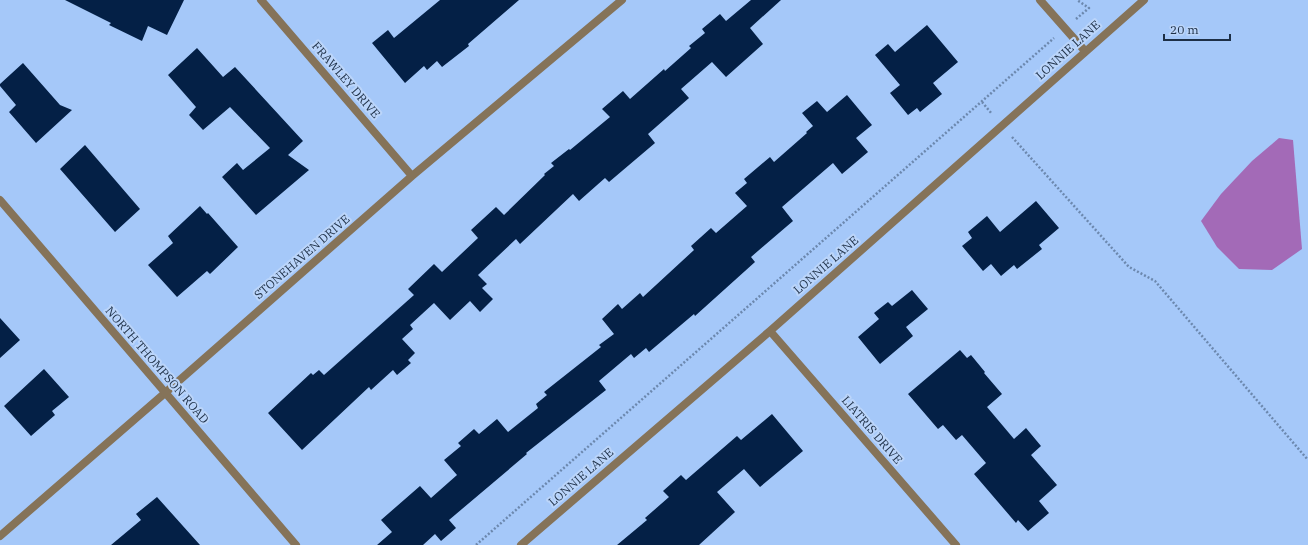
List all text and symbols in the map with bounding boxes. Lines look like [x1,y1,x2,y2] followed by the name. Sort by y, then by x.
[1164,16,1230,42] scale bar
[1032,17,1103,82] street label: LONNIE LANE
[1170,22,1199,37] text: 20 m
[309,38,384,121] street label: FRAWLEY DRIVE
[251,211,352,302] street label: STONEHAVEN DRIVE
[790,232,861,297] street label: LONNIE LANE
[102,303,212,426] street label: NORTH THOMPSON ROAD
[839,393,906,467] street label: LIATRIS DRIVE
[545,444,616,509] street label: LONNIE LANE

